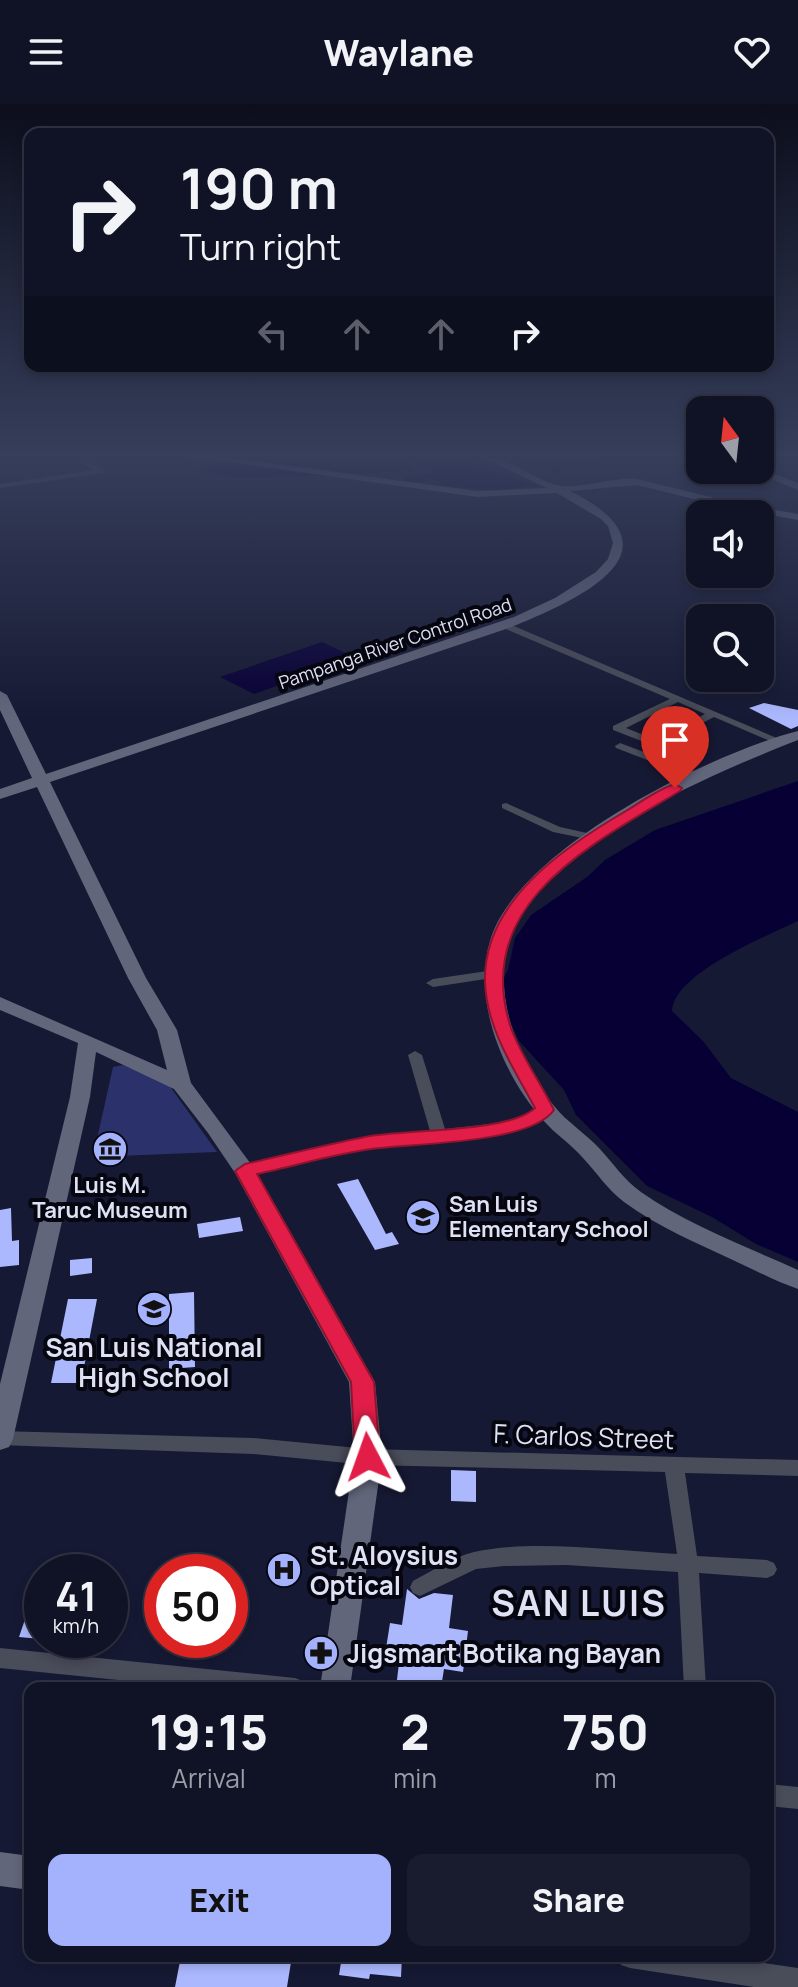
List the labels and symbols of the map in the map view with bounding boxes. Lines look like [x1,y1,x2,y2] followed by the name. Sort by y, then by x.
[686,396,774,484] north arrow
[275,592,515,694] street label: Pampanga River Control Road
[641,706,709,788] pin
[91,1130,129,1168] museum icon: Luis M. Taruc Museum
[32,1170,188,1225] place label: Luis M. Taruc Museum
[449,1189,649,1244] place label: San Luis Elementary School
[404,1198,442,1236] school or university icon: San Luis Elementary School
[135,1290,173,1328] school or university icon: San Luis National High School
[45,1329,263,1395] place label: San Luis National High School
[326,1415,410,1499] position arrow
[493,1415,675,1457] street label: F. Carlos Street
[310,1537,458,1603] place label: St. Aloysius Optical
[265,1551,303,1589] hospital icon: St. Aloysius Optical
[144,1554,248,1658] speed limit sign: 50
[491,1578,667,1627] district label: SAN LUIS
[302,1634,340,1672] pharmacy icon: Jigsmart Botika ng Bayan
[347,1635,661,1671] place label: Jigsmart Botika ng Bayan

